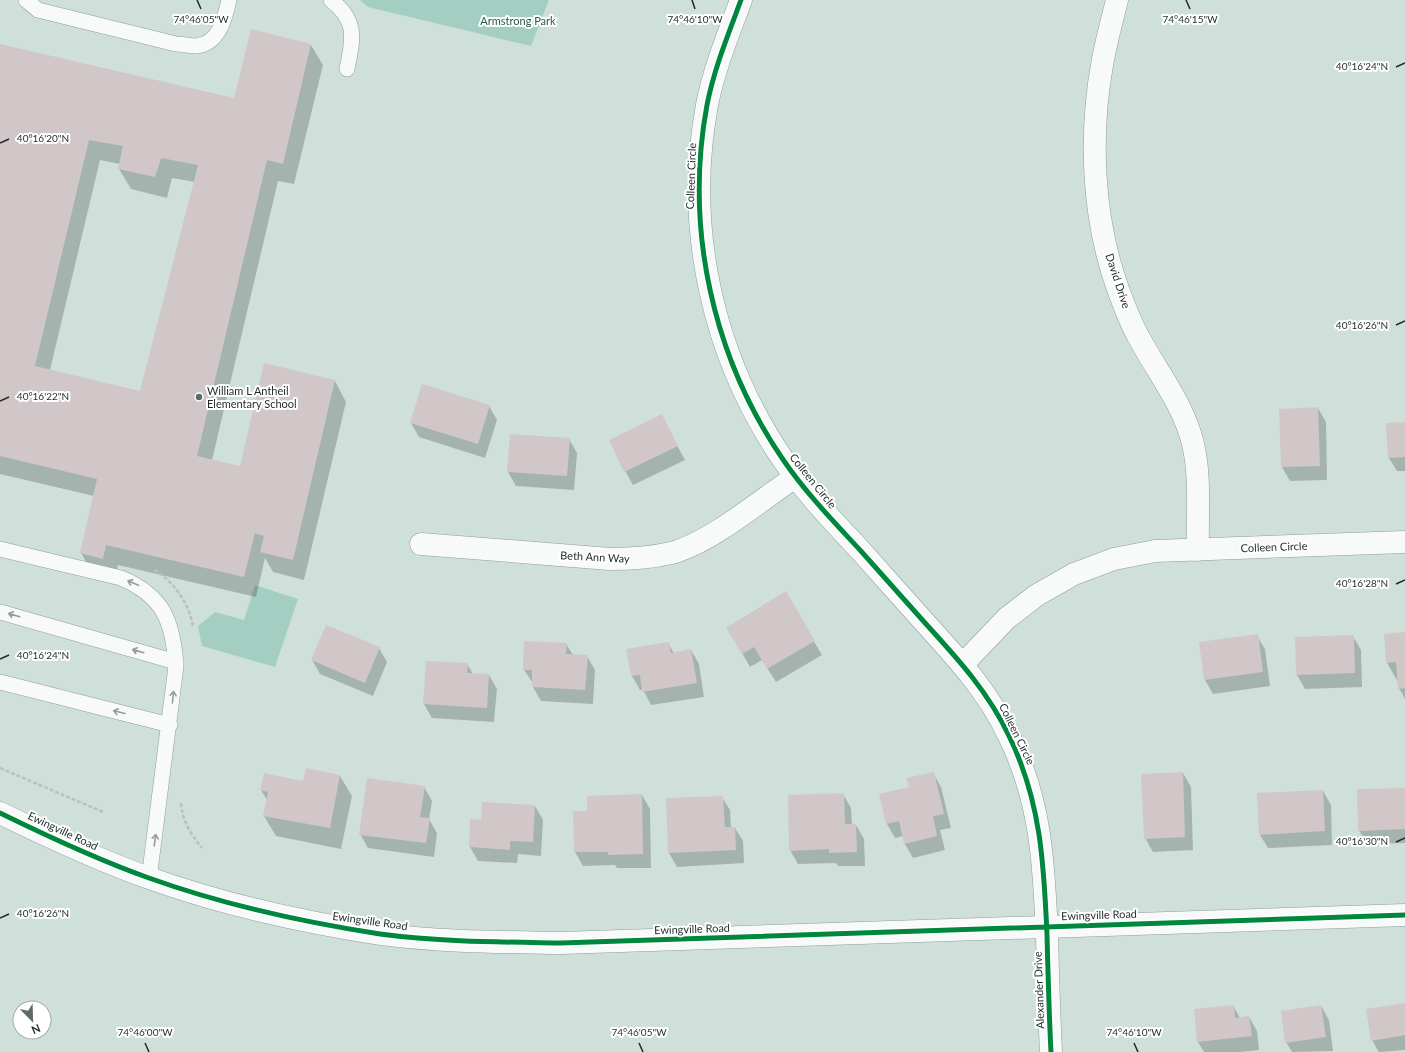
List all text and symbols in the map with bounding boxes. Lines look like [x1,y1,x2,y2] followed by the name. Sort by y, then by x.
[173,13,229,25] text: 74°46'05"W
[667,13,723,25] text: 74°46'10"W
[1162,13,1218,25] text: 74°46'15"W
[480,14,556,27] park label: Armstrong Park
[1336,60,1388,72] text: 40°16'24"N
[17,132,69,144] text: 40°16'20"N
[683,142,698,210] street label: Colleen Circle
[1103,252,1134,310] street label: David Drive
[1336,319,1388,331] text: 40°16'26"N
[207,384,297,410] place label: William L Antheil Elementary School
[17,390,69,402] text: 40°16'22"N
[194,392,204,402] marker: William L Antheil Elementary School
[787,451,840,511] street label: Colleen Circle
[1240,539,1308,554] street label: Colleen Circle
[560,548,630,565] street label: Beth Ann Way
[1336,577,1388,589] text: 40°16'28"N
[128,579,140,587] one-way arrow
[7,611,20,618] one-way arrow
[132,647,145,654] one-way arrow
[17,649,69,661] text: 40°16'24"N
[170,691,177,704] one-way arrow
[997,701,1038,767] street label: Colleen Circle
[112,707,125,715] one-way arrow
[26,809,100,852] street label: Ewingville Road
[151,834,159,847] one-way arrow
[1336,835,1388,847] text: 40°16'30"N
[17,907,69,919] text: 40°16'26"N
[1061,907,1137,922] street label: Ewingville Road
[332,909,409,932] street label: Ewingville Road
[654,921,730,936] street label: Ewingville Road
[1031,951,1046,1029] street label: Alexander Drive
[12,1000,52,1040] north arrow
[30,1022,43,1037] text: N
[117,1026,173,1038] text: 74°46'00"W
[611,1026,667,1038] text: 74°46'05"W
[1106,1026,1162,1038] text: 74°46'10"W

